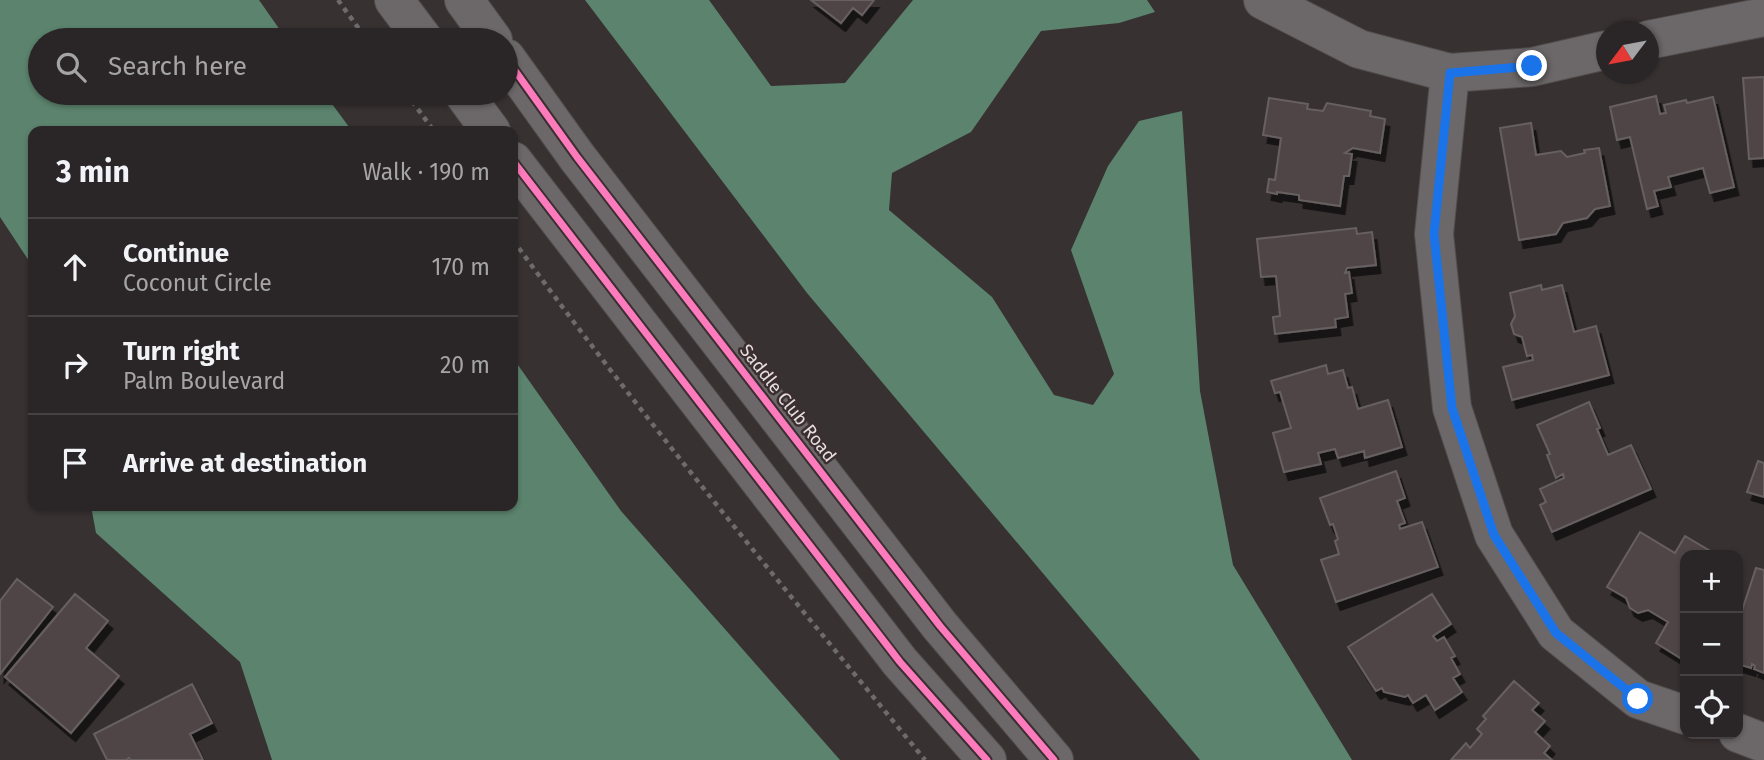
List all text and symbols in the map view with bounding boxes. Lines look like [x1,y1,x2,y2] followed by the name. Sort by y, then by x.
[1596,21,1659,84] north arrow
[28,28,518,105] search box
[52,48,90,86] icon: search
[1516,50,1547,81] route end
[108,51,247,82] text: Search here
[56,154,130,190] text: 3 min
[363,158,490,186] text: Walk · 190 m
[123,238,229,269] text: Continue
[56,248,94,286] icon: ahead
[431,253,490,281] text: 170 m
[123,269,272,297] text: Coconut Circle
[123,336,240,367] text: Turn right
[735,340,841,466] street label: Saddle Club Road
[56,346,94,384] icon: right
[440,351,490,379] text: 20 m
[123,367,285,395] text: Palm Boulevard
[56,444,94,482] icon: arrive
[123,448,367,479] text: Arrive at destination
[1680,550,1743,739] map controls
[1680,550,1743,613] button: +
[1680,613,1743,676] button: −
[1680,676,1743,739] button: locate
[1622,683,1653,714] route start

